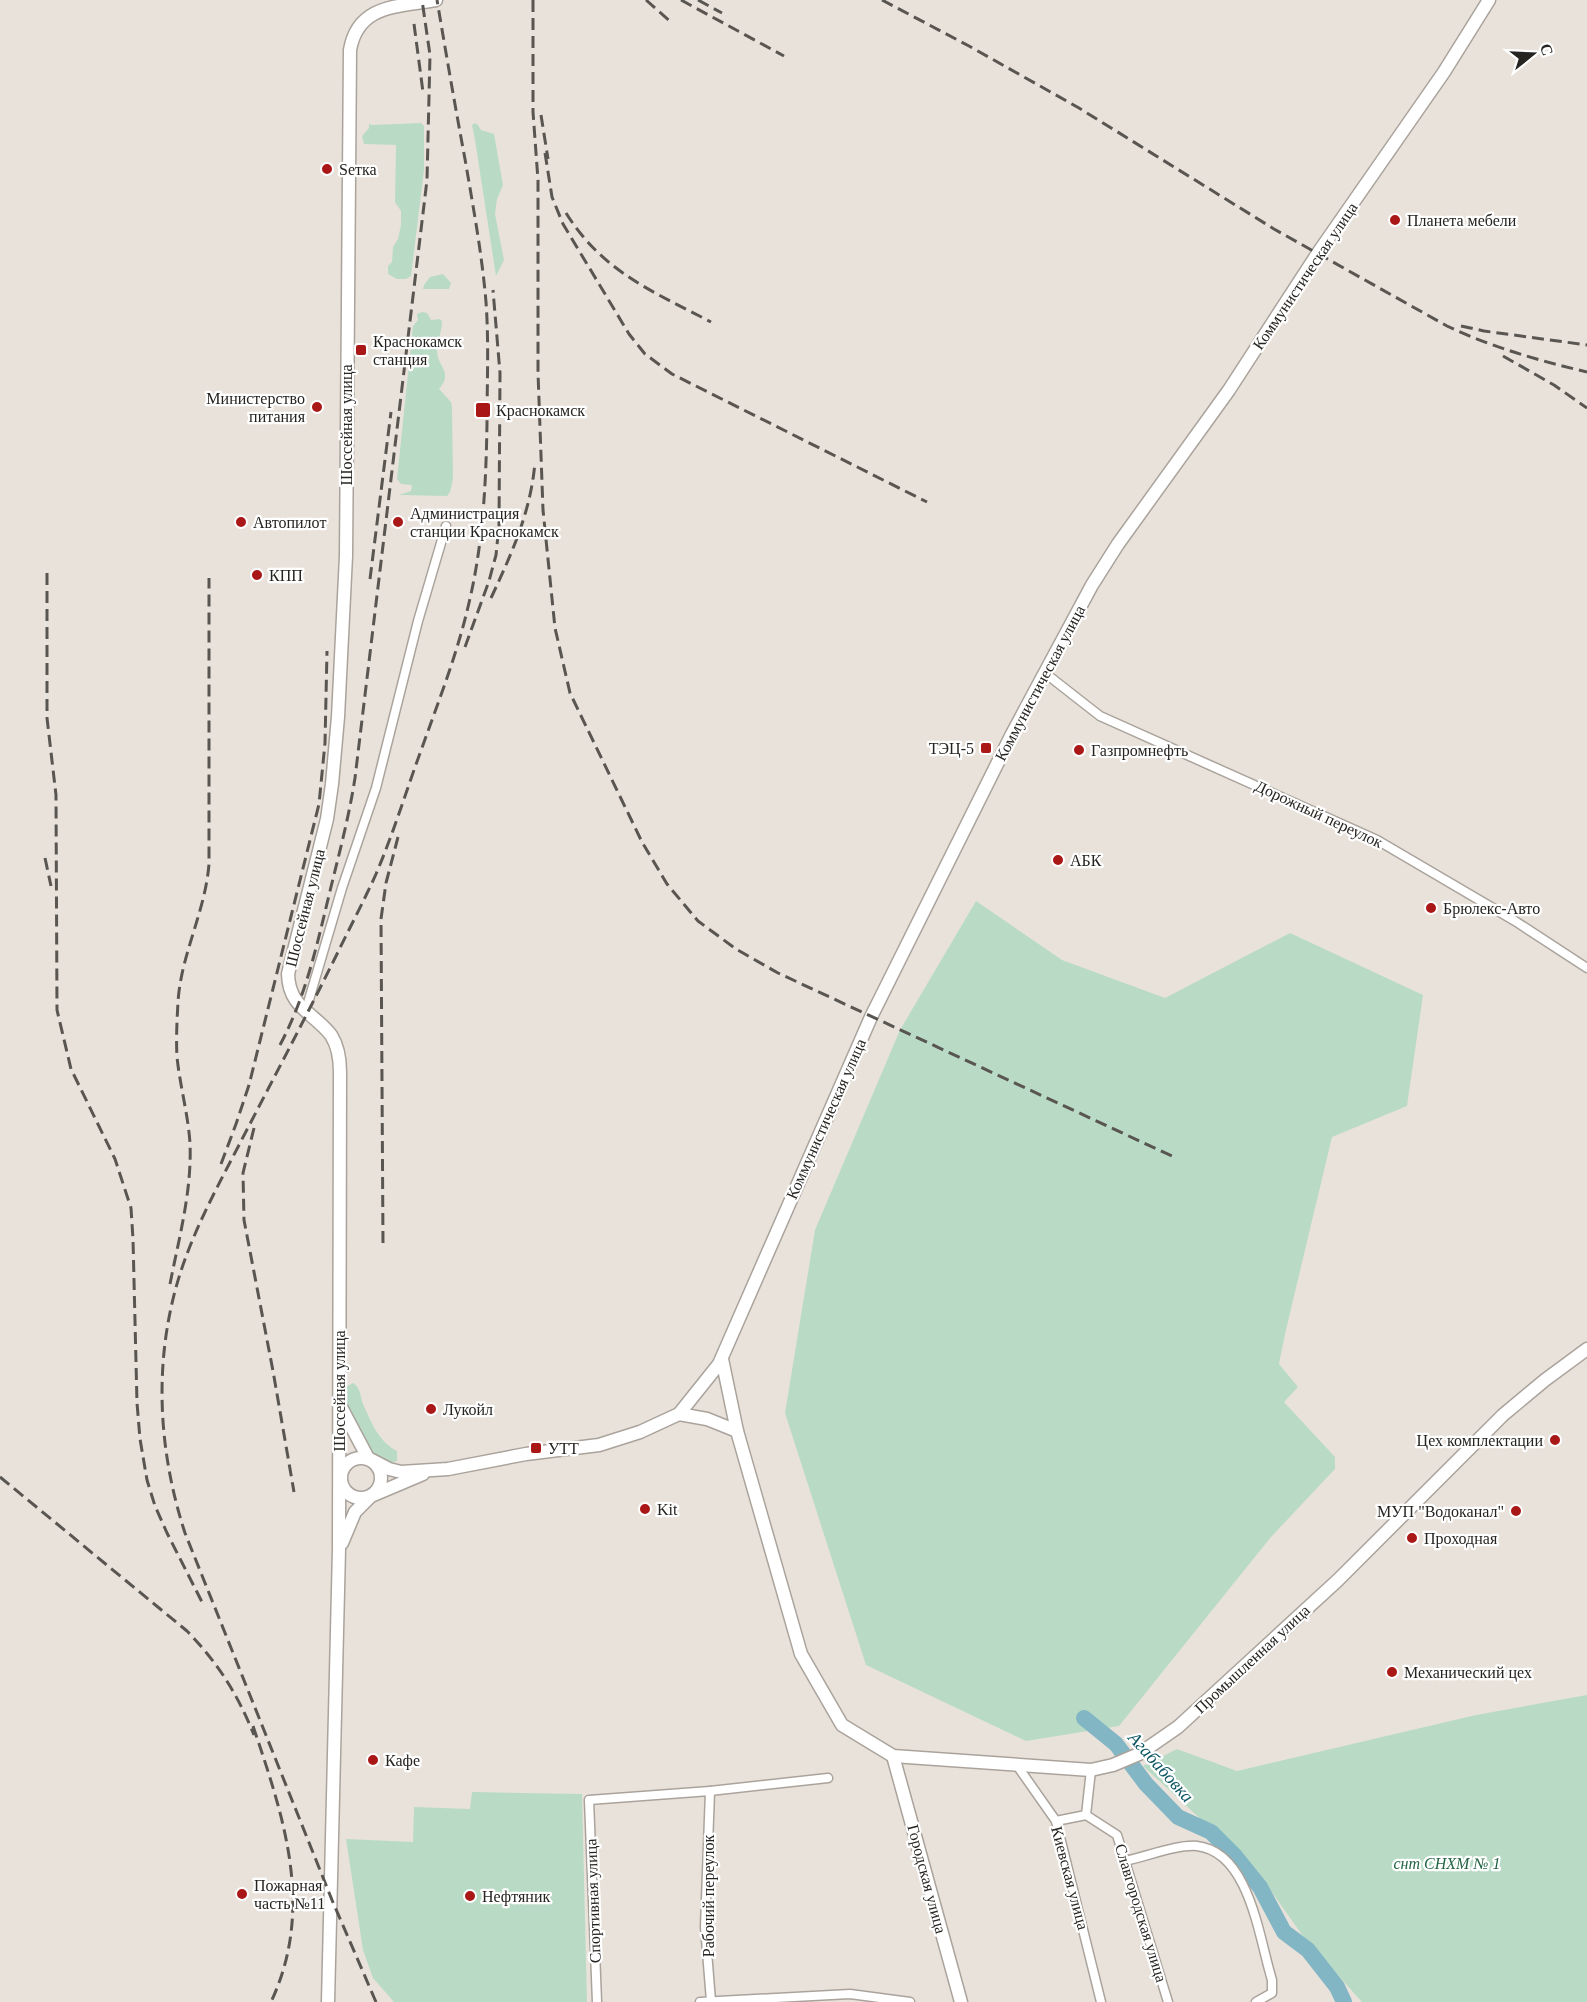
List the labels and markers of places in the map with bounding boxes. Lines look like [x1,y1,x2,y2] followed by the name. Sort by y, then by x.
[339,161,377,178] place label: Sетка
[320,162,334,176] marker: Sетка
[1407,212,1517,229] place label: Планета мебели
[1388,213,1402,227] marker: Планета мебели
[373,333,462,369] place label: Краснокамск станция
[354,343,368,357] marker: Краснокамск станция
[206,390,306,425] place label: Министерство питания
[310,400,324,414] marker: Министерство питания
[474,401,492,419] marker: Краснокамск
[496,402,585,420] place label: Краснокамск
[410,505,559,541] place label: Администрация станции Краснокамск
[253,514,326,531] place label: Автопилот
[234,515,248,529] marker: Автопилот
[391,515,405,529] marker: Администрация станции Краснокамск
[269,567,303,584] place label: КПП
[250,568,264,582] marker: КПП
[929,740,974,758] place label: ТЭЦ-5
[979,741,993,755] marker: ТЭЦ-5
[1091,742,1188,760] place label: Газпромнефть
[1072,743,1086,757] marker: Газпромнефть
[1070,852,1102,869] place label: АБК
[1051,853,1065,867] marker: АБК
[1443,900,1540,918] place label: Брюлекс-Авто
[1424,901,1438,915] marker: Брюлекс-Авто
[443,1401,493,1419] place label: Лукойл
[424,1402,438,1416] marker: Лукойл
[1417,1432,1543,1450] place label: Цех комплектации
[1548,1433,1562,1447] marker: Цех комплектации
[548,1440,579,1457] place label: УТТ
[529,1441,543,1455] marker: УТТ
[657,1501,678,1518] place label: Kit
[638,1502,652,1516] marker: Kit
[1377,1503,1504,1521] place label: МУП "Водоканал"
[1509,1504,1523,1518] marker: МУП "Водоканал"
[1424,1530,1498,1548] place label: Проходная
[1405,1531,1419,1545] marker: Проходная
[1404,1664,1532,1682] place label: Механический цех
[1385,1665,1399,1679] marker: Механический цех
[385,1752,420,1770] place label: Кафе
[366,1753,380,1767] marker: Кафе
[254,1877,325,1912] place label: Пожарная часть №11
[235,1887,249,1901] marker: Пожарная часть №11
[482,1888,550,1906] place label: Нефтяник
[463,1889,477,1903] marker: Нефтяник

